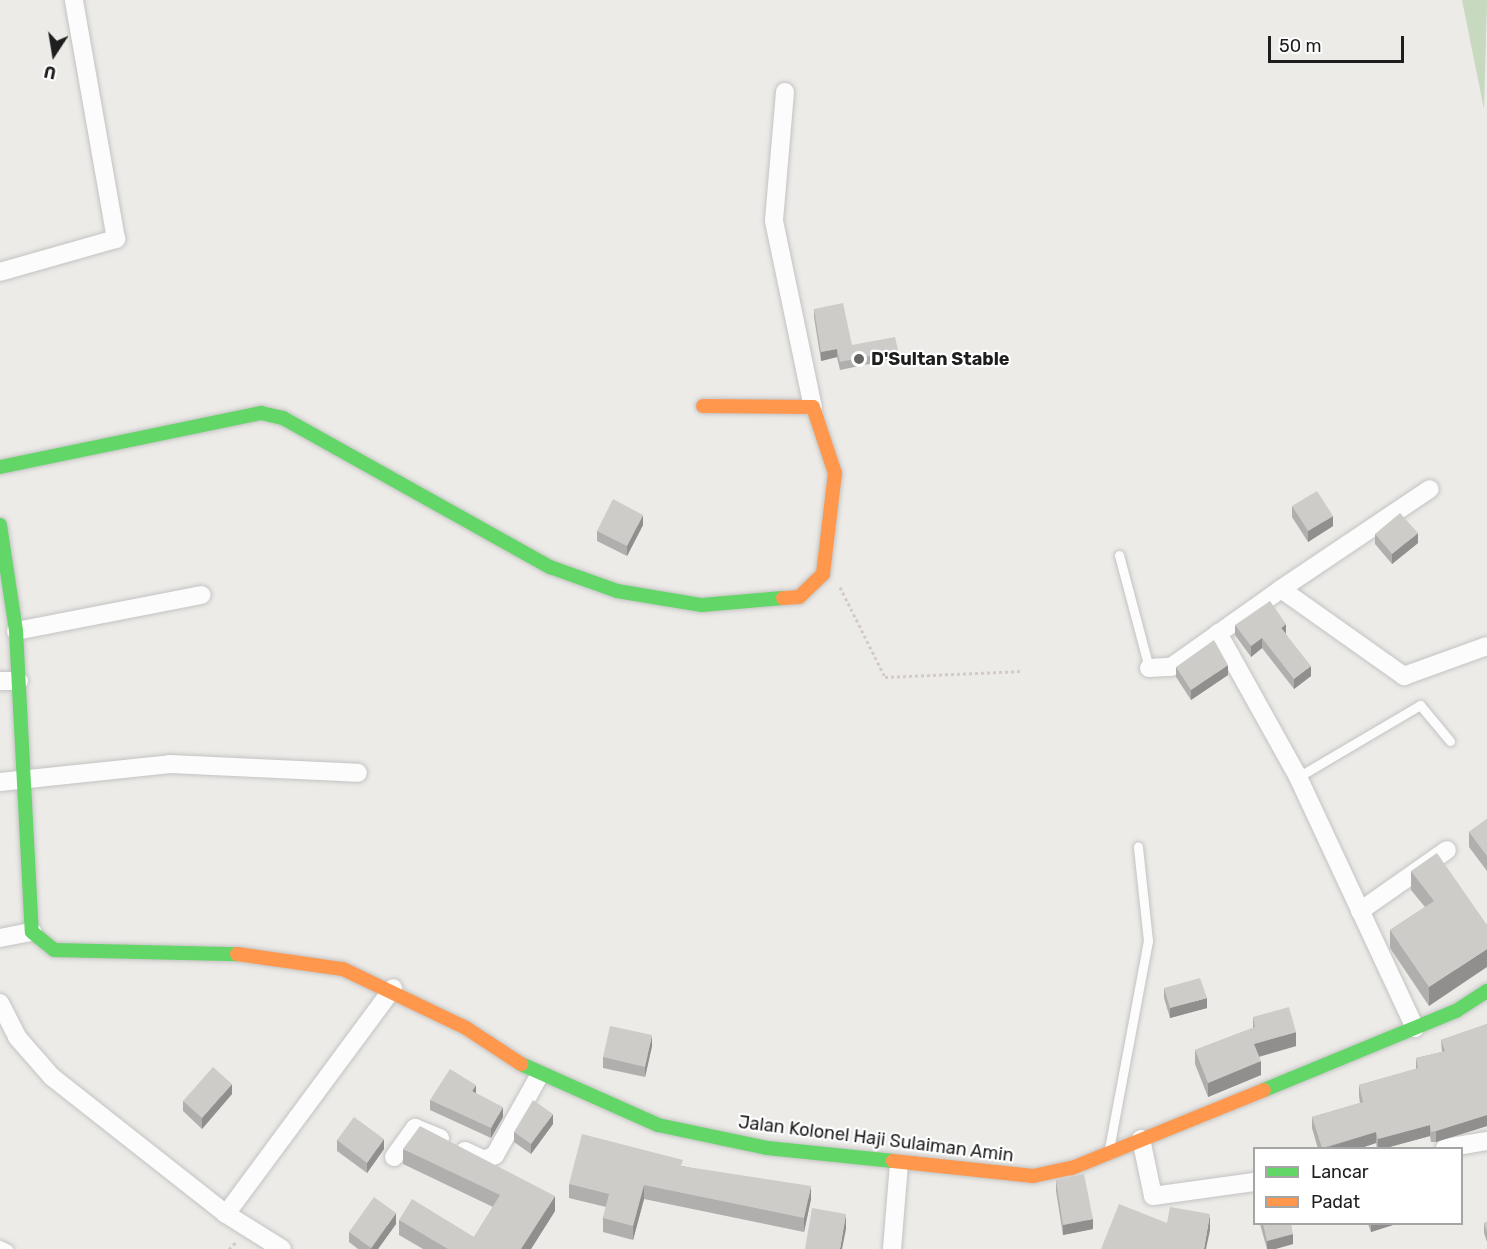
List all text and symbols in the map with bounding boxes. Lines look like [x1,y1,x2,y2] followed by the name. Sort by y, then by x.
[24,24,84,84] north arrow
[1271,24,1408,62] scale bar
[1279,35,1322,57] text: 50 m
[43,62,58,83] text: U
[871,348,1009,370] place label: D'Sultan Stable
[852,352,866,366] marker: D'Sultan Stable
[737,1111,1015,1167] street label: Jalan Kolonel Haji Sulaiman Amin
[1253,1147,1463,1225] legend
[1311,1161,1369,1183] text: Lancar
[1311,1191,1360,1213] text: Padat

